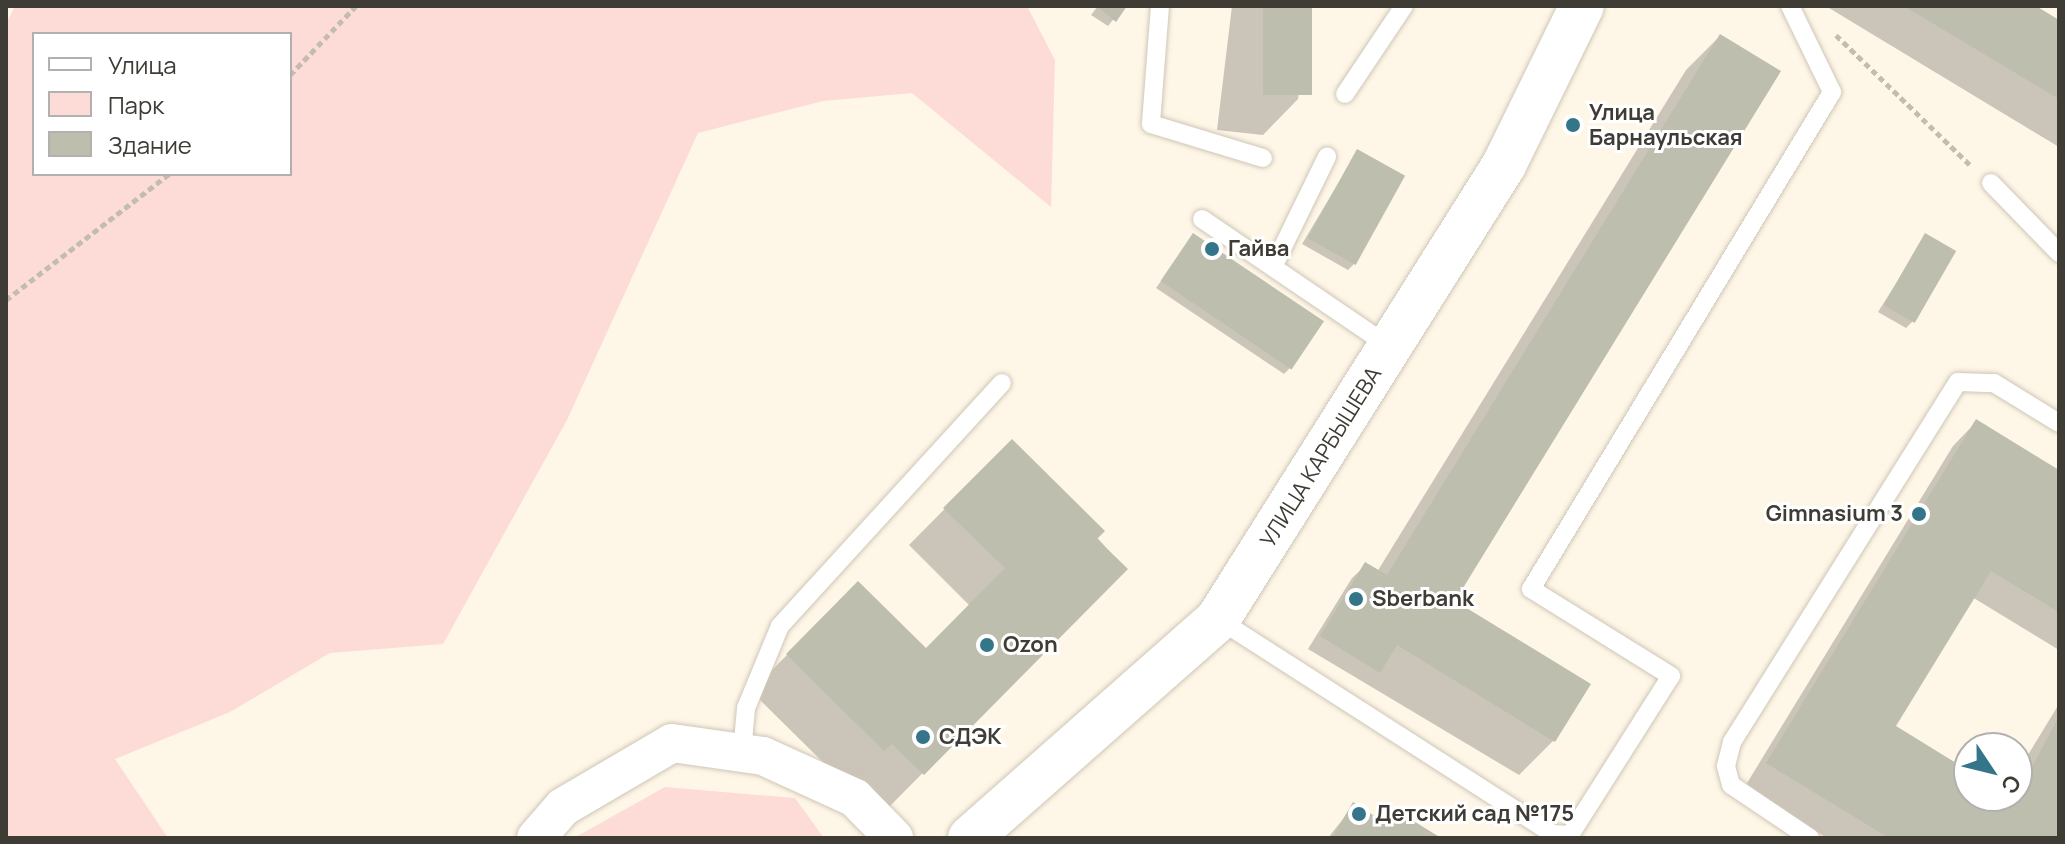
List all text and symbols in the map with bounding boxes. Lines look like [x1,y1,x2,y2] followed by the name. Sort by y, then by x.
[32,32,292,176] legend
[108,48,177,81] text: Улица
[108,88,164,121] text: Парк
[1589,99,1743,150] place label: Улица Барнаульская
[1564,116,1582,134] marker: Улица Барнаульская
[108,128,192,161] text: Здание
[1228,236,1289,262] place label: Гайва
[1203,240,1221,258] marker: Гайва
[1255,362,1387,552] street label: УЛИЦА КАРБЫШЕВА
[1766,501,1903,527] place label: Gimnasium 3
[1910,505,1928,523] marker: Gimnasium 3
[1372,586,1474,612] place label: Sberbank
[1347,590,1365,608] marker: Sberbank
[1003,632,1058,658] place label: Ozon
[978,636,996,654] marker: Ozon
[939,724,1001,750] place label: СДЭК
[914,728,932,746] marker: СДЭК
[1953,732,2033,812] north arrow
[1994,769,2028,800] text: С
[1375,801,1574,827] place label: Детский сад №175
[1350,805,1368,823] marker: Детский сад №175

